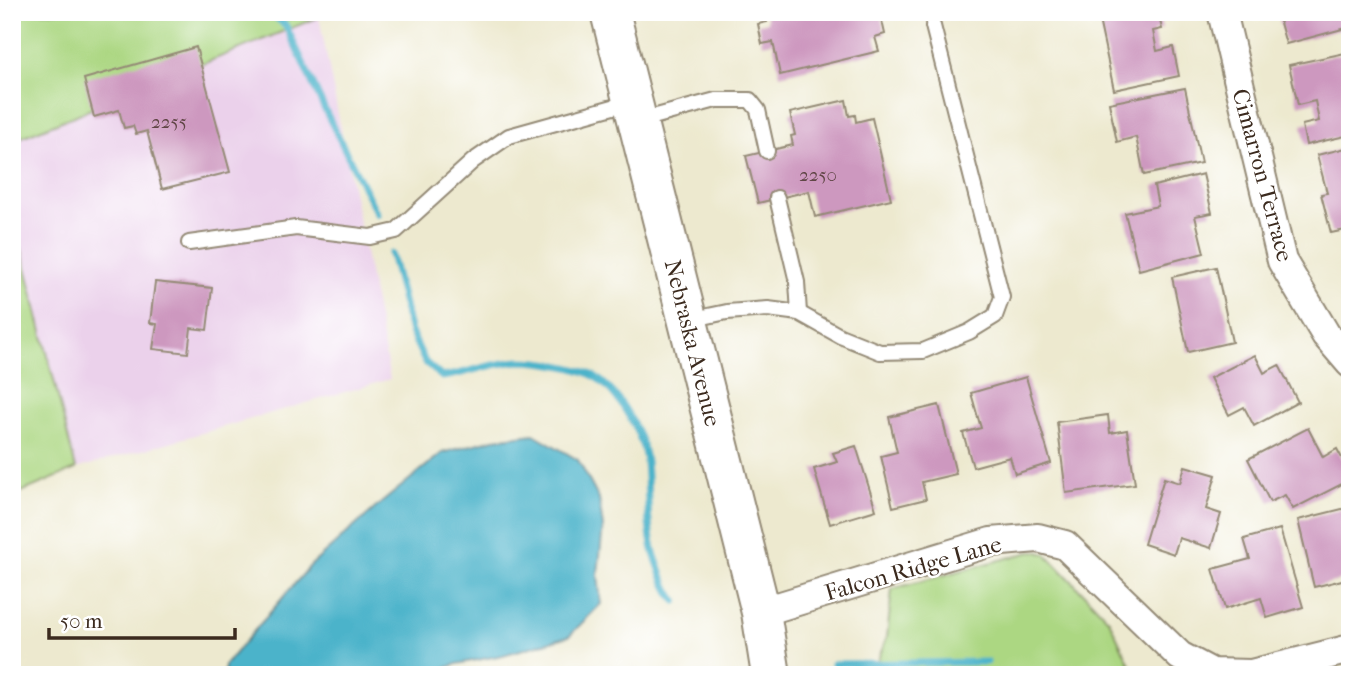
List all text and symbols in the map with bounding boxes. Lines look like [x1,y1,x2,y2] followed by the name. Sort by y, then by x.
[1226,86,1299,264] street label: Cimarron Terrace
[151,111,187,133] house number: 2255
[799,164,837,186] house number: 2250
[659,257,726,429] street label: Nebraska Avenue
[822,530,1005,607] street label: Falcon Ridge Lane
[49,596,234,640] scale bar
[60,609,103,633] text: 50 m

